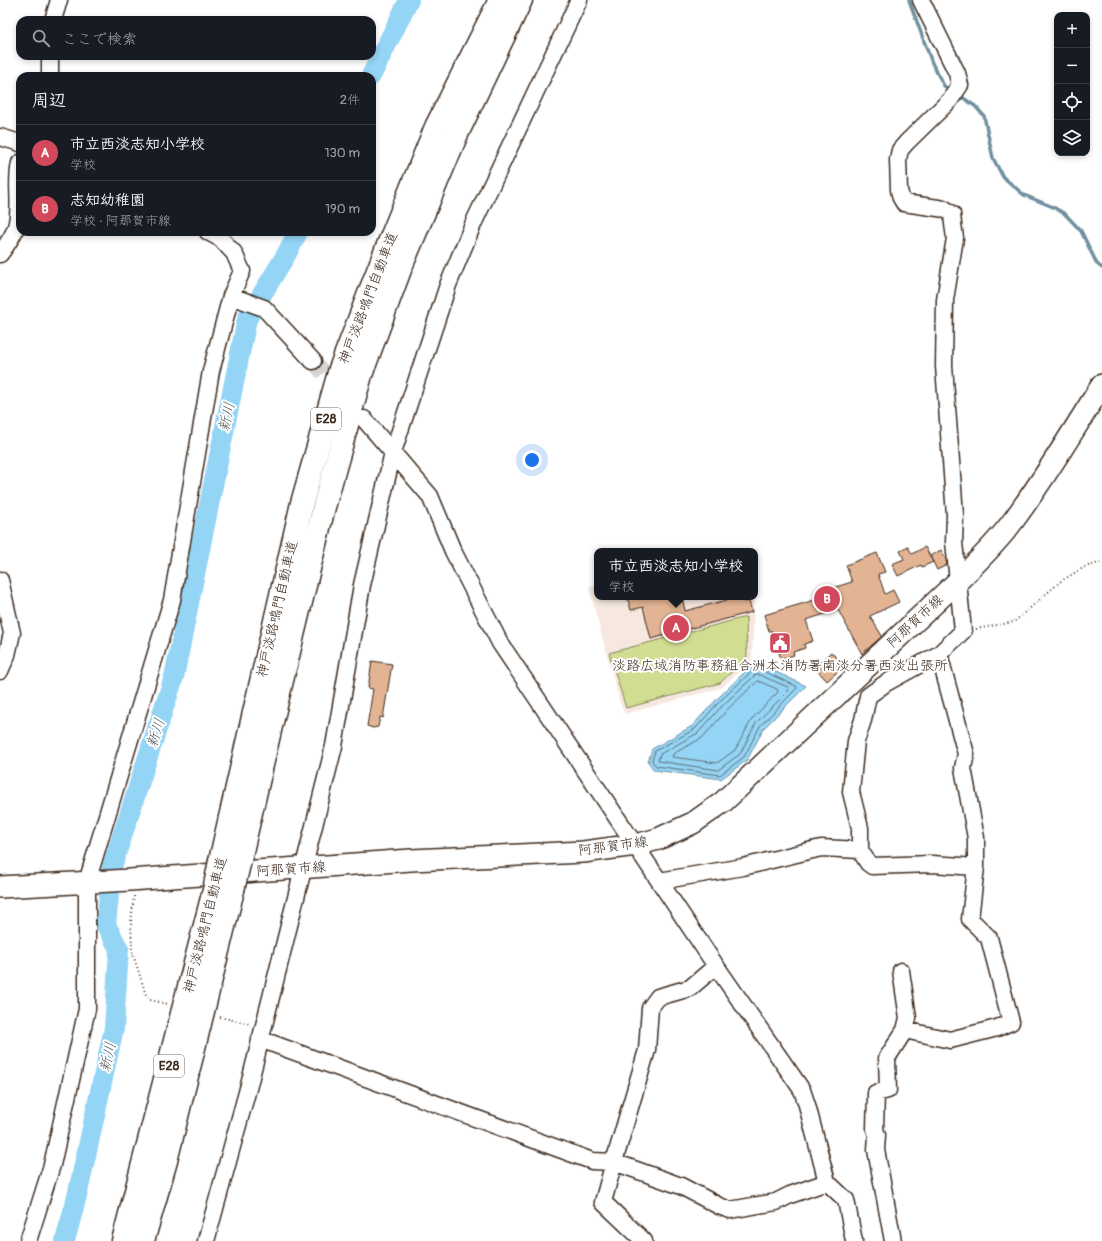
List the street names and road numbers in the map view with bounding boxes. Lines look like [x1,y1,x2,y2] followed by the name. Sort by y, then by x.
[335,230,401,366] street label: 神戸淡路鳴門自動車道
[311,408,341,430] road number: E28
[253,539,301,679] street label: 神戸淡路鳴門自動車道
[884,591,946,651] street label: 阿那賀市線
[577,833,649,859] street label: 阿那賀市線
[180,855,230,995] street label: 神戸淡路鳴門自動車道
[255,858,327,880] street label: 阿那賀市線
[154,1055,184,1077] road number: E28

